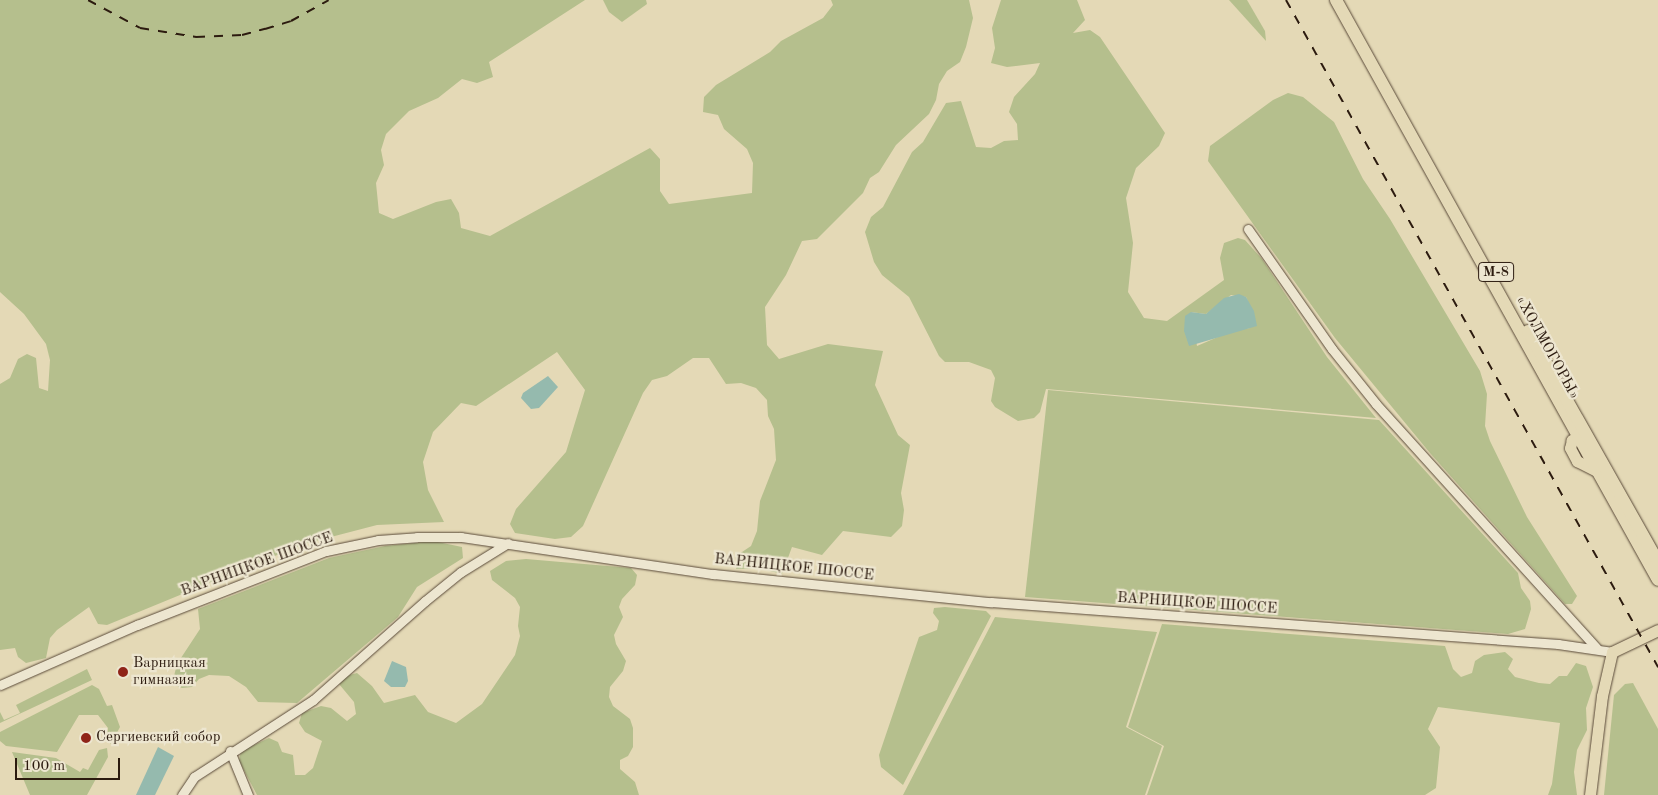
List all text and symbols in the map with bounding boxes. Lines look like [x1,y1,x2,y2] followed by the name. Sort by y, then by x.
[1477,260,1515,284] road number: М-8
[1511,293,1583,403] street label: «ХОЛМОГОРЫ»
[179,529,335,601] street label: ВАРНИЦКОЕ ШОССЕ
[713,551,875,585] street label: ВАРНИЦКОЕ ШОССЕ
[1116,589,1278,619] street label: ВАРНИЦКОЕ ШОССЕ
[133,654,206,689] place label: Варницкая гимназия
[117,666,129,678] marker: Варницкая гимназия
[96,729,220,747] place label: Сергиевский собор
[80,732,92,744] marker: Сергиевский собор
[18,748,122,780] scale bar
[23,759,65,774] text: 100 m

